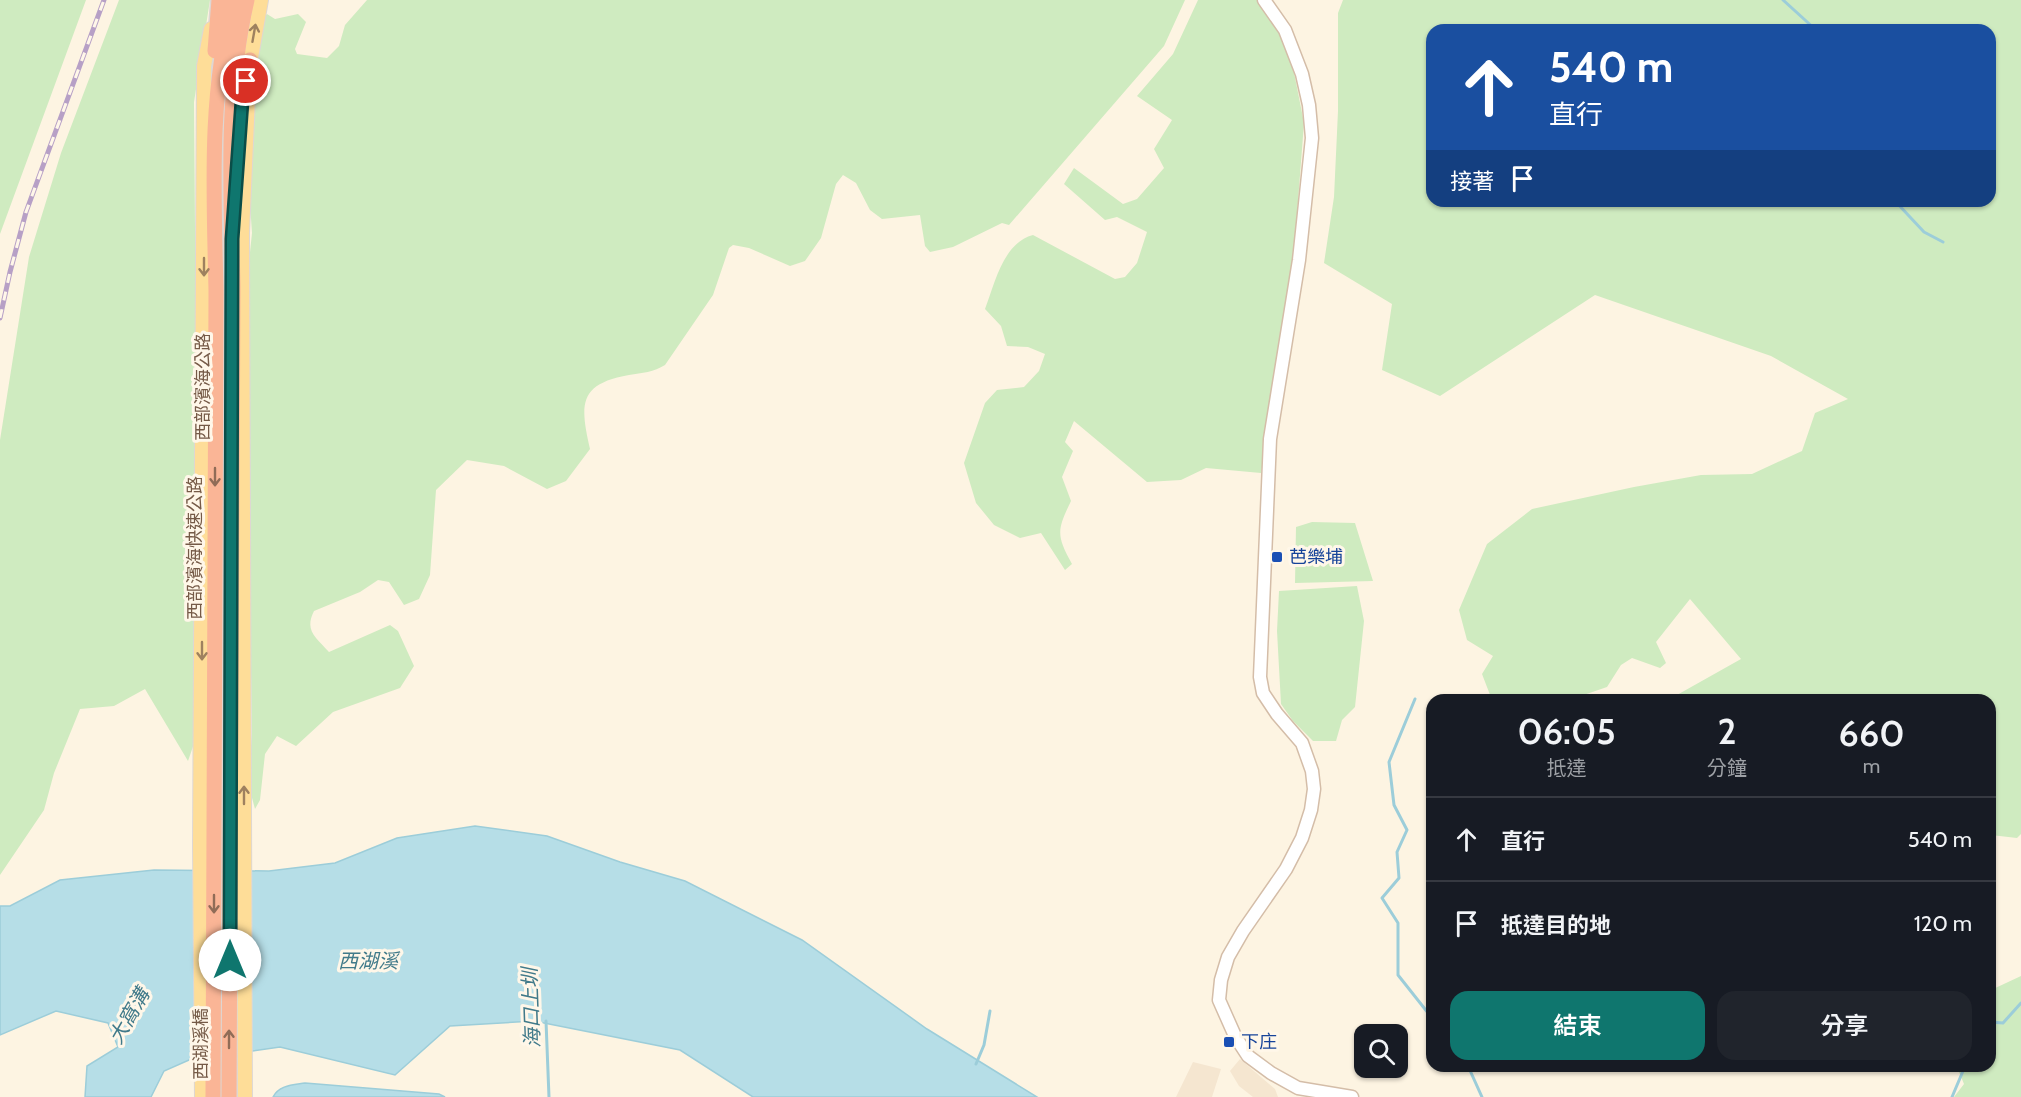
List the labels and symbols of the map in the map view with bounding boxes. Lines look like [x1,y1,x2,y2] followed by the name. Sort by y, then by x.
[249,24,260,44] one-way arrow
[220,55,271,106] pin
[198,257,210,277] one-way arrow
[192,333,214,441] street label: 西部濱海公路
[209,466,221,486] one-way arrow
[184,476,206,620] street label: 西部濱海快速公路
[1289,546,1343,568] place label: 芭樂埔
[1270,550,1284,564] marker: 芭樂埔
[196,641,208,661] one-way arrow
[238,785,250,805] one-way arrow
[208,893,220,913] one-way arrow
[198,928,262,992] position arrow
[338,949,401,973] water label: 西湖溪
[518,965,544,1048] water label: 海口上圳
[104,981,156,1048] water label: 大窩溝
[190,1008,212,1080] street label: 西湖溪橋
[223,1029,235,1049] one-way arrow
[1241,1031,1277,1053] place label: 下庄
[1222,1035,1236,1049] marker: 下庄

